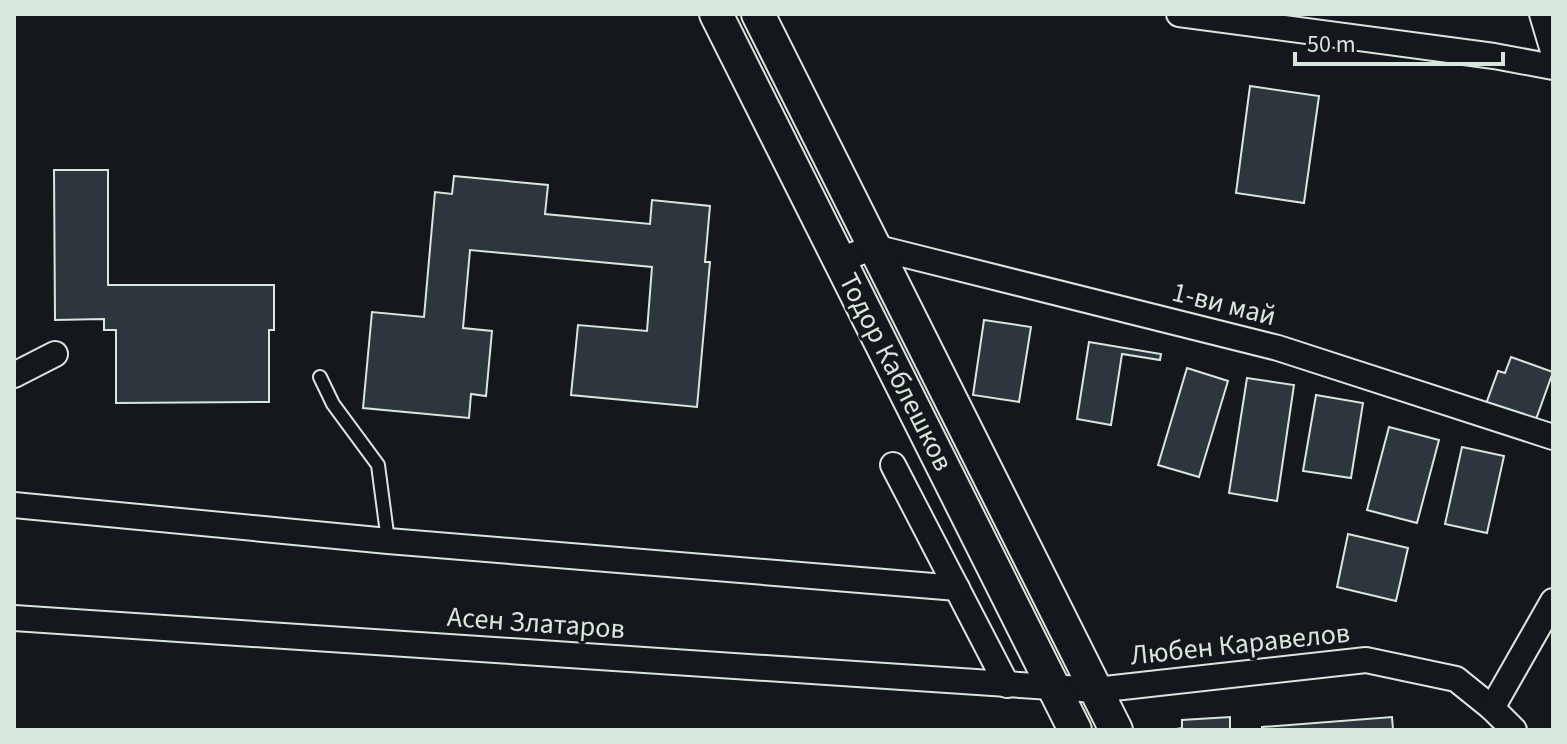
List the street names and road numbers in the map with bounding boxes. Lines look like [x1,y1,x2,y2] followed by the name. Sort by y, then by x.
[829,266,963,478] street label: Тодор Каблешков
[1168,272,1280,336] street label: 1-ви май
[446,597,626,649] street label: Асен Златаров
[1128,613,1352,675] street label: Любен Каравелов

